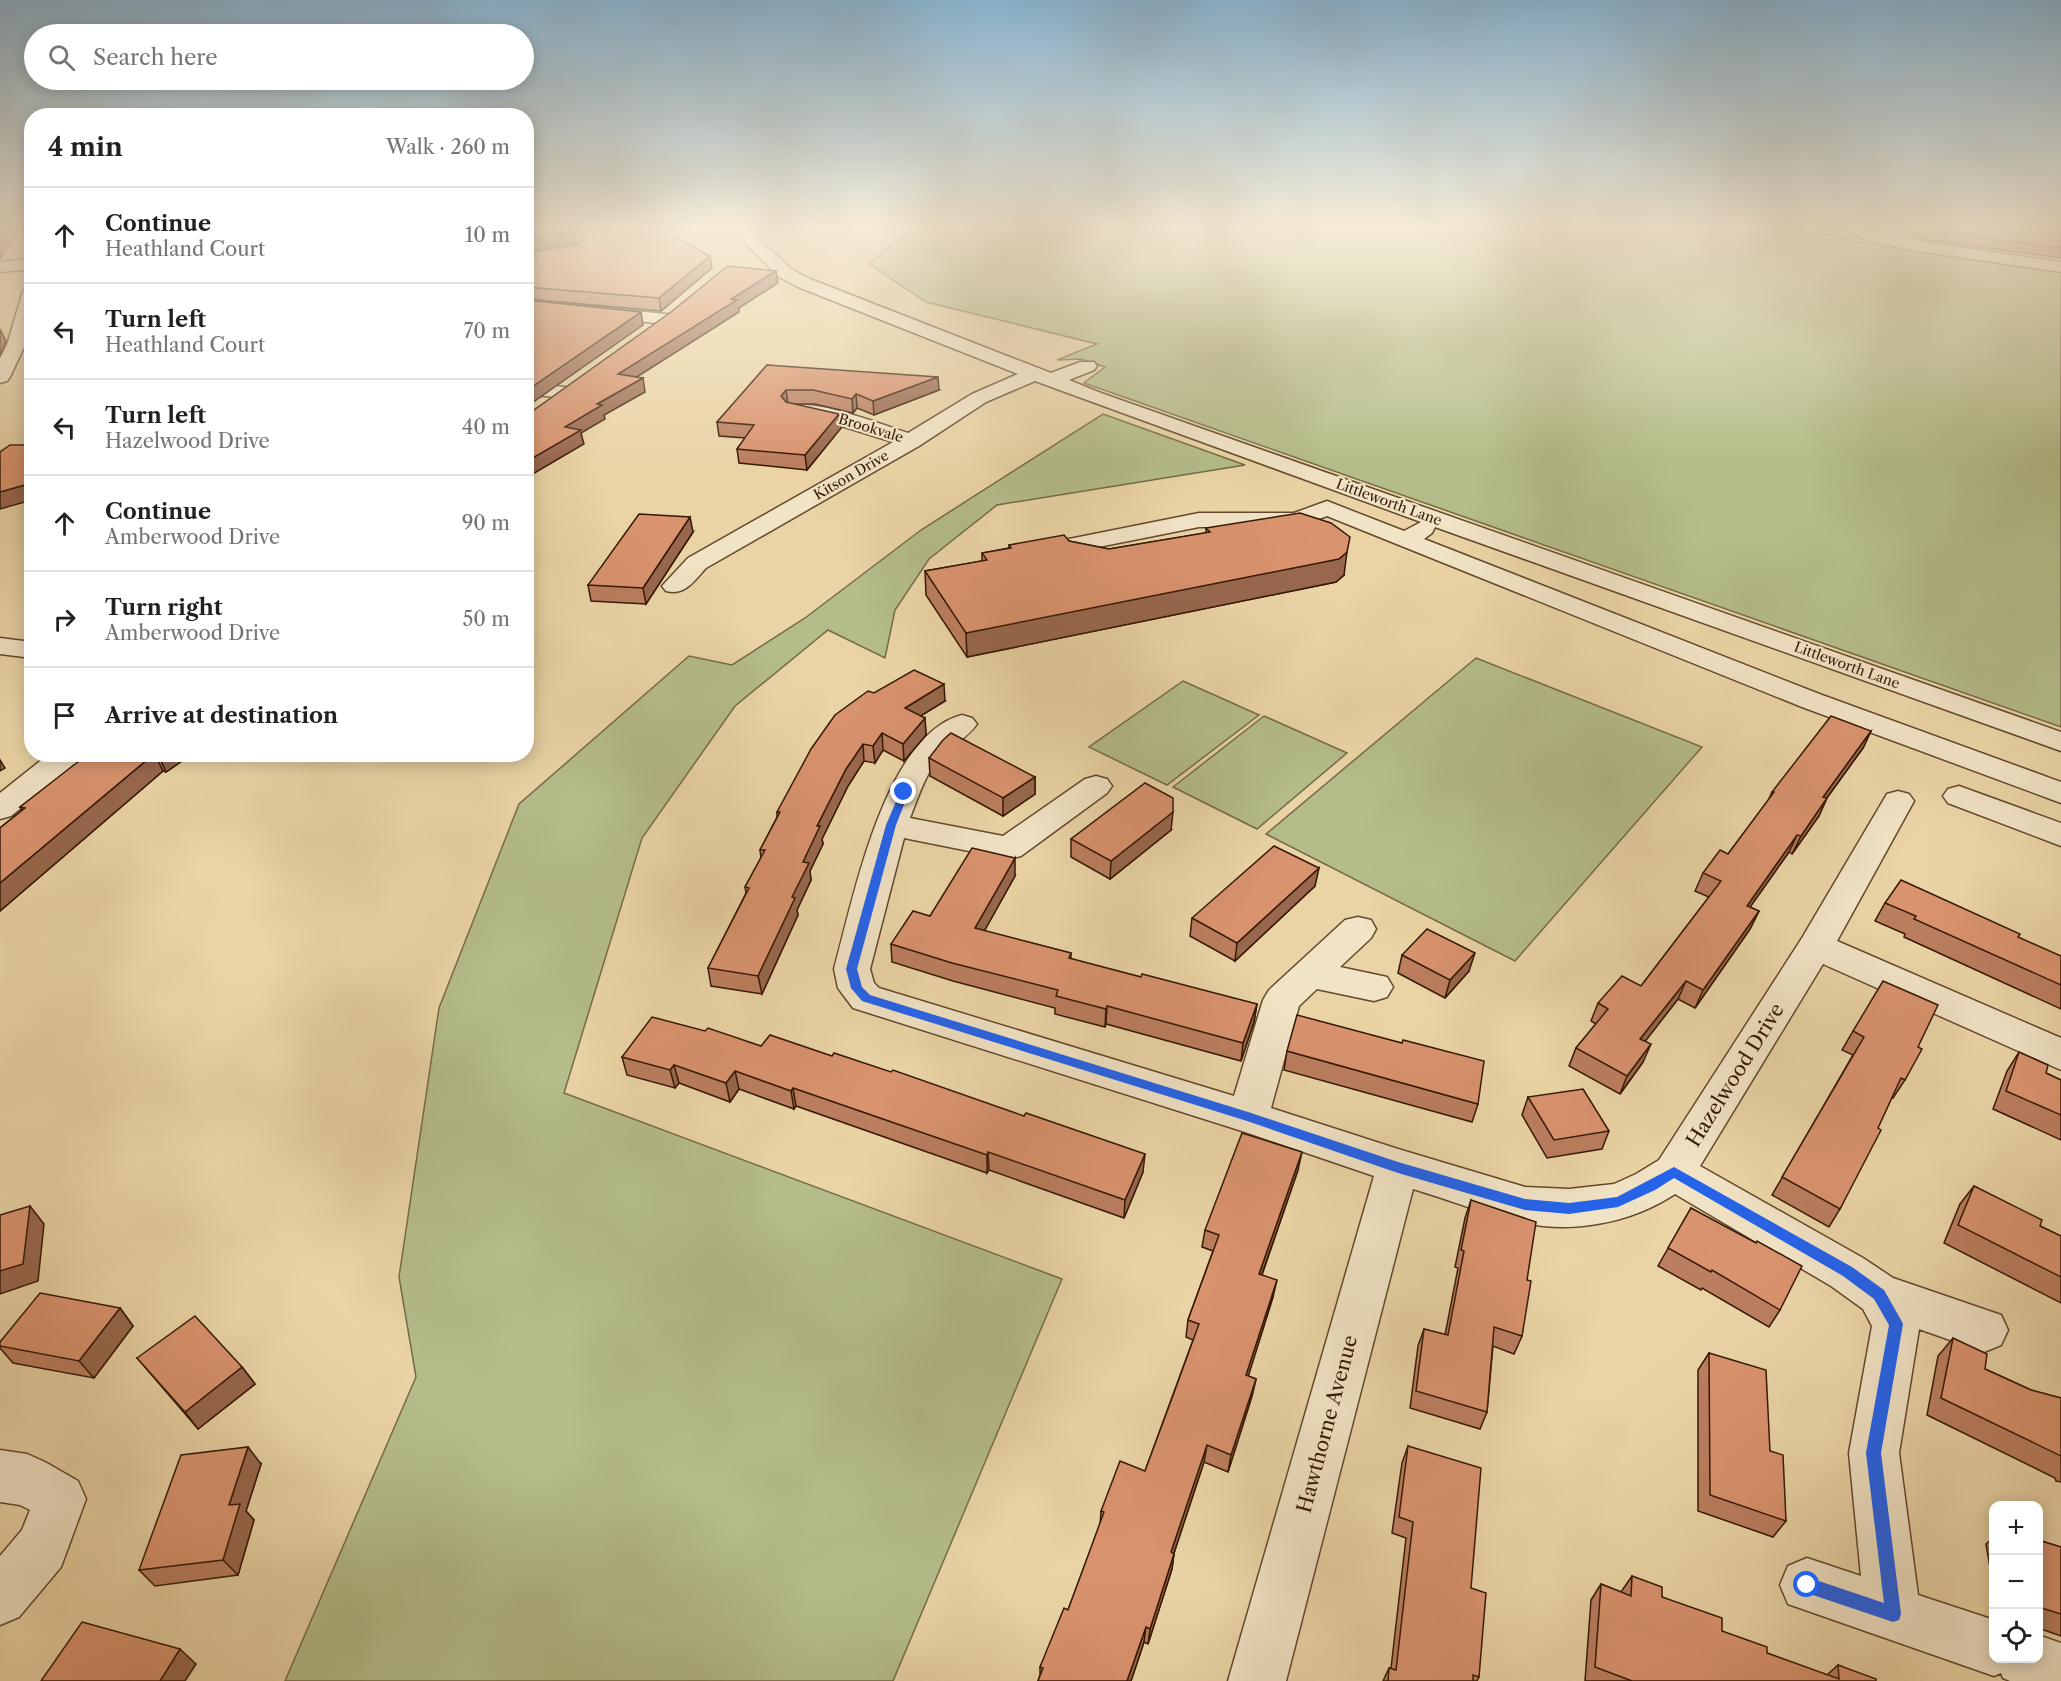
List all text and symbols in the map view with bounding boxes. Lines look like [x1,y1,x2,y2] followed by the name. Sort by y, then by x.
[24,24,534,90] search box
[45,41,78,74] icon: search
[93,44,218,71] text: Search here
[48,131,123,163] text: 4 min
[386,135,510,159] text: Walk · 260 m
[105,210,211,237] text: Continue
[48,219,81,252] icon: ahead
[465,223,510,247] text: 10 m
[105,237,265,261] text: Heathland Court
[105,306,206,333] text: Turn left
[48,315,81,348] icon: left
[464,319,510,343] text: 70 m
[105,333,265,357] text: Heathland Court
[105,402,206,429] text: Turn left
[836,410,906,446] street label: Brookvale
[48,411,81,444] icon: left
[462,415,510,439] text: 40 m
[105,429,270,453] text: Hazelwood Drive
[810,446,892,504] street label: Kitson Drive
[1334,474,1445,530] street label: Littleworth Lane
[105,498,211,525] text: Continue
[48,507,81,540] icon: ahead
[462,511,510,535] text: 90 m
[105,525,280,549] text: Amberwood Drive
[105,594,223,621] text: Turn right
[48,603,81,636] icon: right
[463,607,510,631] text: 50 m
[105,621,280,645] text: Amberwood Drive
[1792,637,1903,693] street label: Littleworth Lane
[48,699,81,732] icon: arrive
[105,702,338,729] text: Arrive at destination
[890,778,916,804] route end
[1681,999,1789,1151] street label: Hazelwood Drive
[1292,1332,1362,1516] street label: Hawthorne Avenue
[1989,1501,2043,1663] map controls
[1989,1501,2043,1555] button: +
[1989,1555,2043,1609] button: −
[1793,1571,1819,1597] route start
[1989,1609,2043,1663] button: locate

